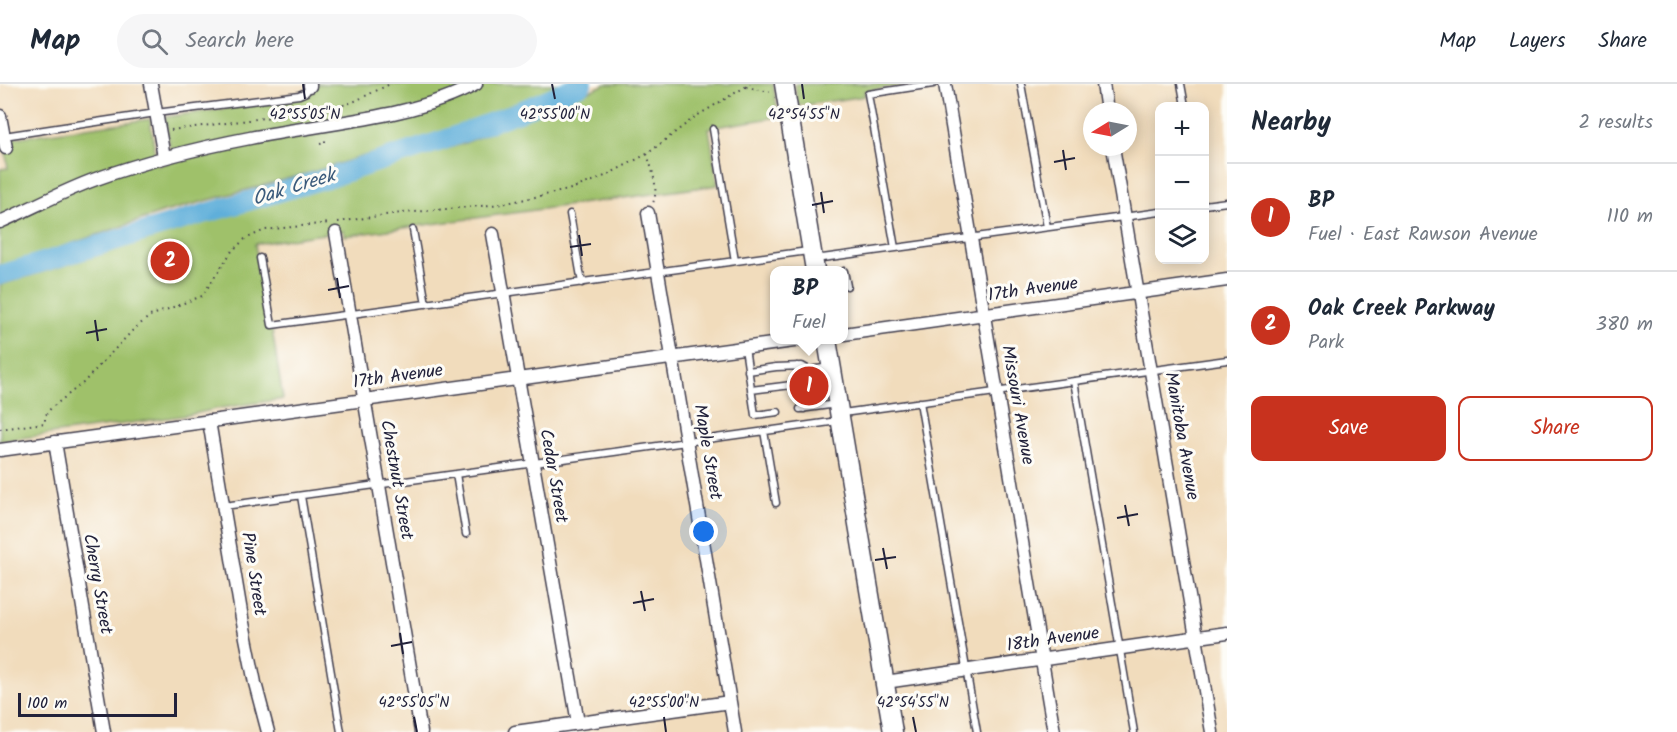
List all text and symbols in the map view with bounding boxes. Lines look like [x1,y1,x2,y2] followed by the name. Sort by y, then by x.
[117,14,537,68] search box
[30,19,81,64] text: Map
[186,24,294,59] text: Search here
[138,25,171,58] icon: search
[1439,25,1476,58] text: Map
[1509,25,1565,58] text: Layers
[1598,25,1647,58] text: Share
[1083,102,1137,156] north arrow
[1155,102,1209,264] map controls
[1155,102,1209,156] button: +
[1251,102,1331,144] text: Nearby
[269,103,341,127] text: 42°55'05"N
[520,103,590,127] text: 42°55'00"N
[768,103,840,127] text: 42°54'55"N
[1578,107,1653,139] text: 2 results
[1155,156,1209,210] button: −
[249,160,342,216] water label: Oak Creek
[1308,184,1334,219] text: BP
[1267,201,1274,233] text: 1
[1607,201,1653,233] text: 110 m
[1155,210,1209,264] button: layers
[1308,219,1538,251] text: Fuel · East Rawson Avenue
[150,238,190,284] pin: 2
[770,266,848,344] popup
[986,269,1080,311] street label: 17th Avenue
[792,272,818,307] text: BP
[1308,292,1495,327] text: Oak Creek Parkway
[792,307,826,339] text: Fuel
[1265,309,1276,341] text: 2
[1596,309,1653,341] text: 380 m
[1308,327,1344,359] text: Park
[992,343,1042,467] street label: Missouri Avenue
[351,356,445,398] street label: 17th Avenue
[790,364,828,408] pin: 1
[1155,370,1207,502] street label: Manitoba Avenue
[1251,396,1446,461] button: Save
[1458,396,1653,461] button: Share
[684,402,730,503] street label: Maple Street
[371,418,421,543] street label: Chestnut Street
[530,427,576,526] street label: Cedar Street
[689,517,718,546] your location
[232,530,274,619] street label: Pine Street
[74,531,120,638] street label: Cherry Street
[1005,619,1101,661] street label: 18th Avenue
[18,690,177,718] scale bar
[27,691,67,716] text: 100 m
[378,691,450,715] text: 42°55'05"N
[629,691,699,715] text: 42°55'00"N
[877,691,949,715] text: 42°54'55"N

